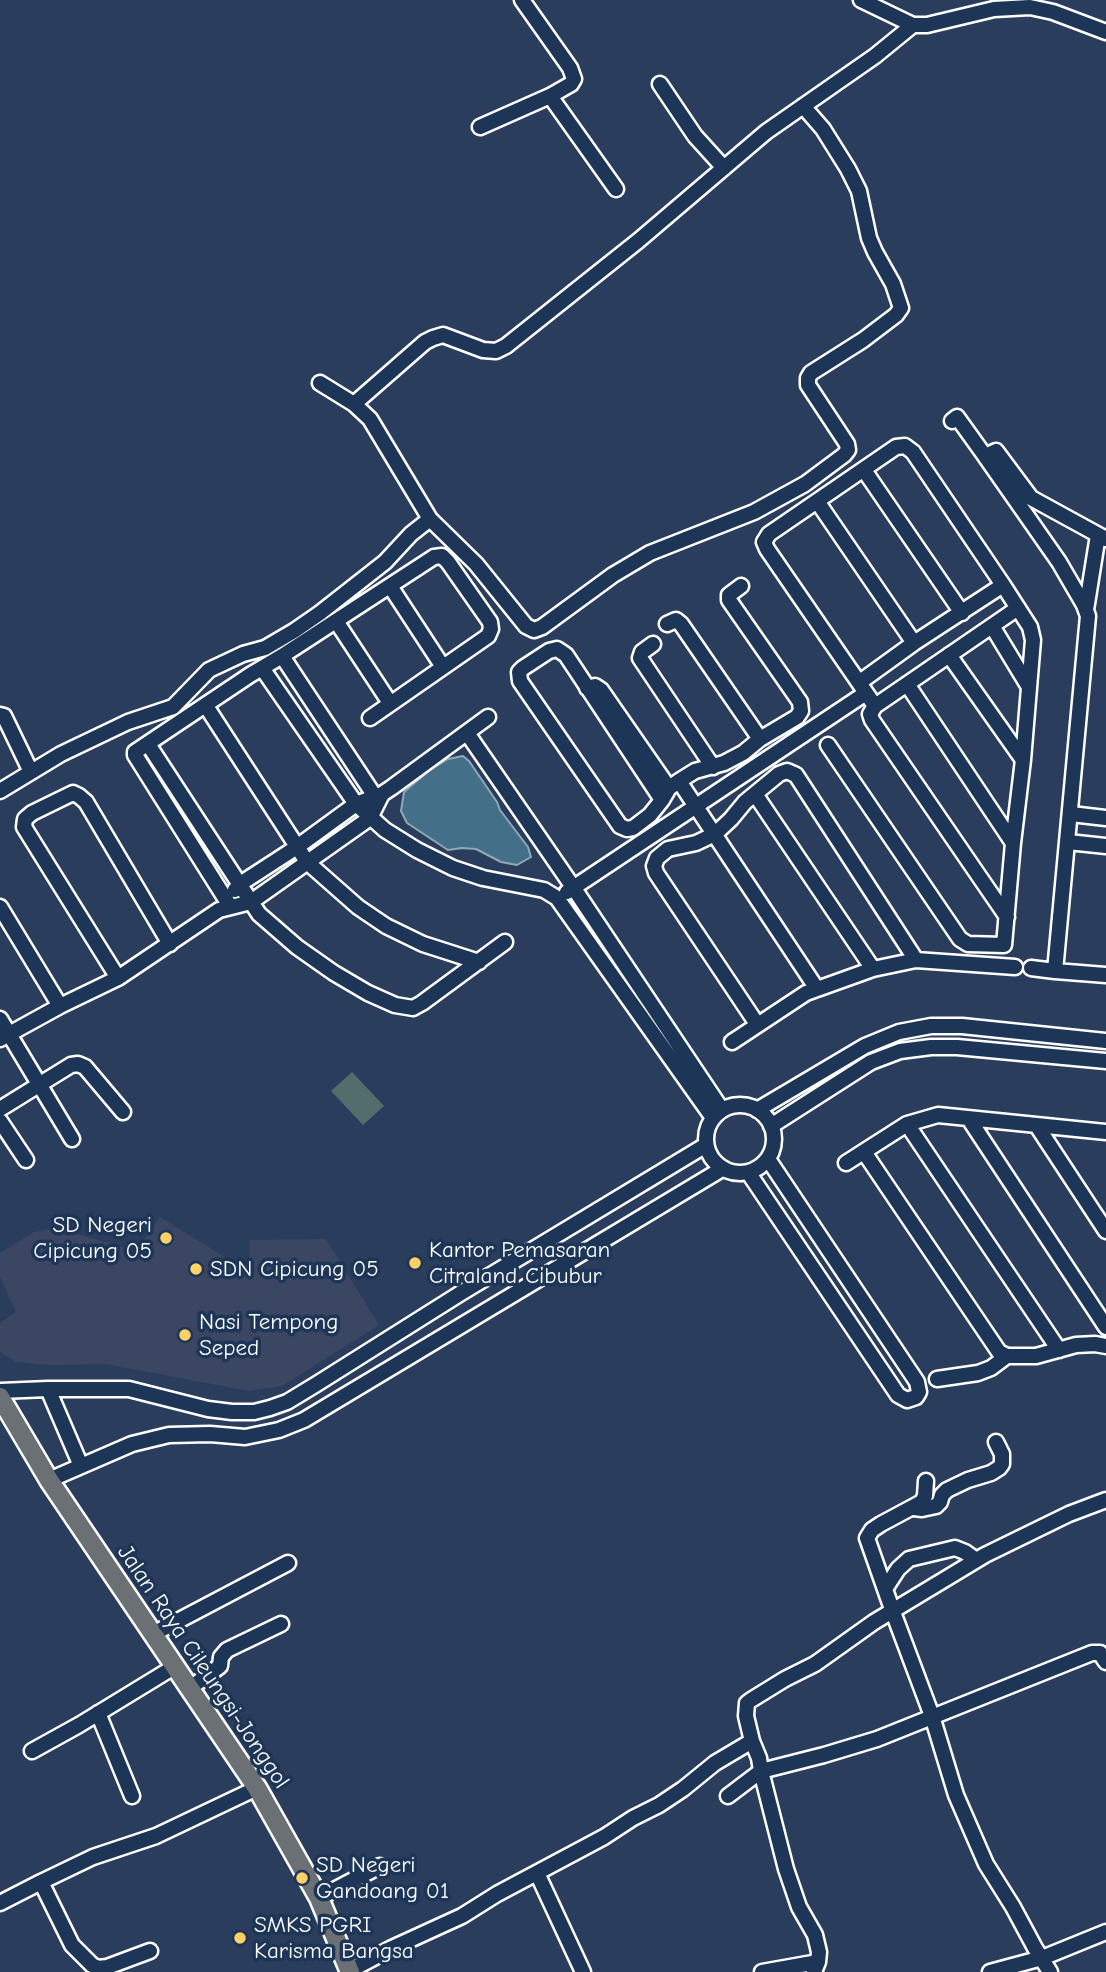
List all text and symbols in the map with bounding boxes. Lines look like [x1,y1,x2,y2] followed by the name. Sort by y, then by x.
[33,1211,152,1265] place label: SD Negeri Cipicung 05
[158,1230,174,1246] marker: SD Negeri Cipicung 05
[429,1236,610,1290] place label: Kantor Pemasaran Citraland Cibubur
[210,1255,379,1283] place label: SDN Cipicung 05
[407,1255,423,1271] marker: Kantor Pemasaran Citraland Cibubur
[188,1261,204,1277] marker: SDN Cipicung 05
[199,1308,338,1362] place label: Nasi Tempong Seped
[177,1327,193,1343] marker: Nasi Tempong Seped
[111,1540,295,1794] street label: Jalan Raya Cileungsi-Jonggol
[316,1851,449,1905] place label: SD Negeri Gandoang 01
[294,1870,310,1886] marker: SD Negeri Gandoang 01
[254,1911,414,1965] place label: SMKS PGRI Karisma Bangsa
[232,1930,248,1946] marker: SMKS PGRI Karisma Bangsa

